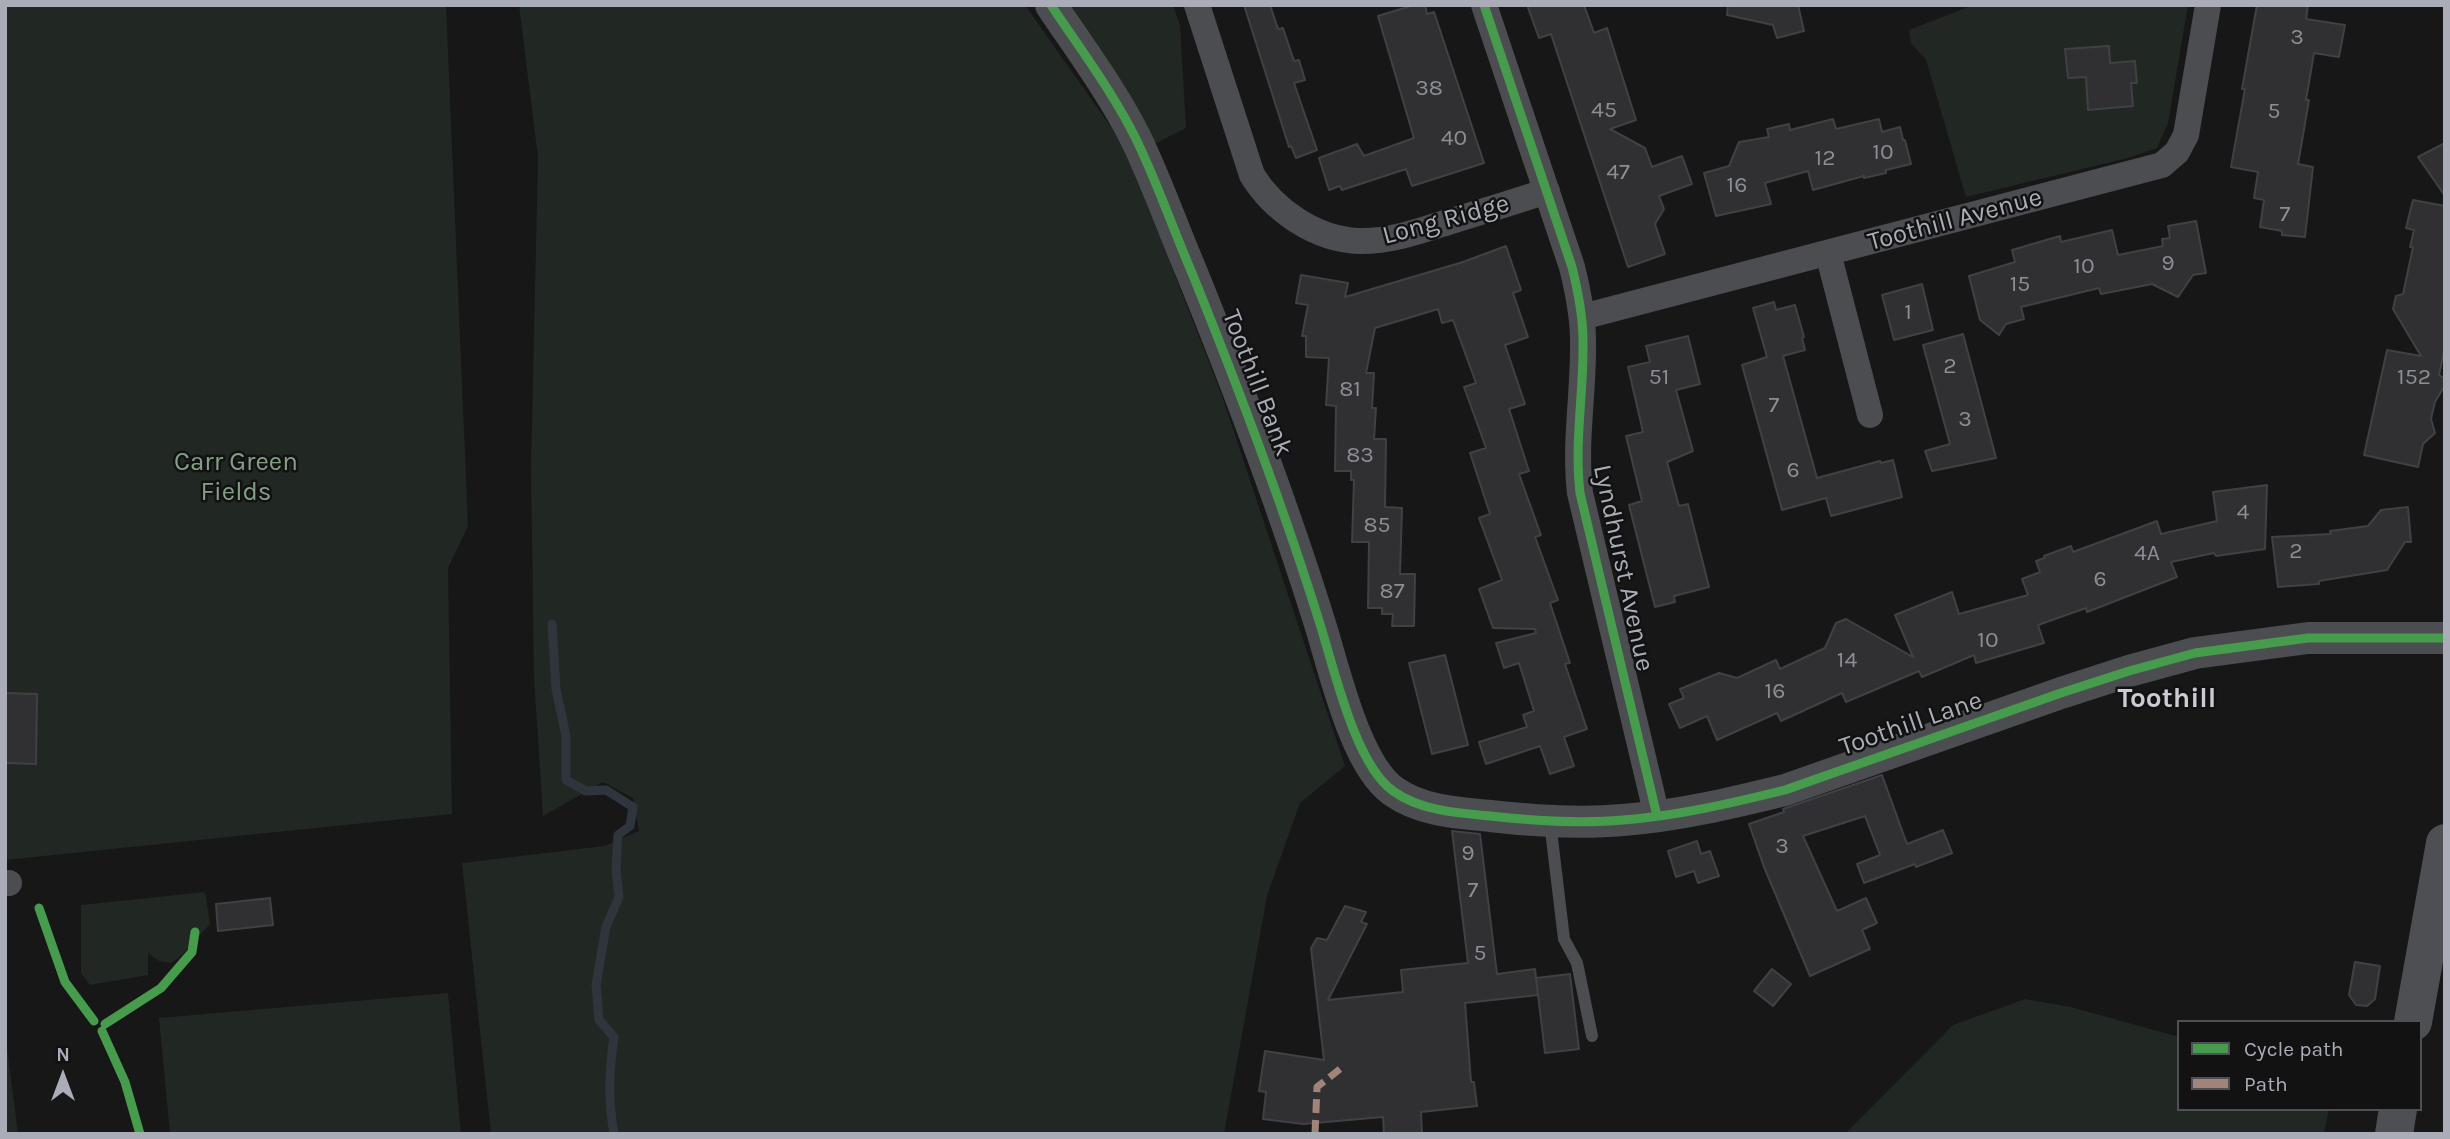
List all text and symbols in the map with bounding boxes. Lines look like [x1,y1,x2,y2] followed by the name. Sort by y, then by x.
[2290,23,2304,51] house number: 3
[1415,74,1443,102] house number: 38
[1591,96,1617,124] house number: 45
[2268,97,2280,125] house number: 5
[1441,124,1467,152] house number: 40
[1872,138,1894,166] house number: 10
[1815,144,1835,172] house number: 12
[1606,158,1630,186] house number: 47
[1727,171,1747,199] house number: 16
[1865,182,2045,258] street label: Toothill Avenue
[1379,188,1513,252] street label: Long Ridge
[2280,200,2290,228] house number: 7
[2161,249,2175,277] house number: 9
[2073,252,2095,280] house number: 10
[2010,270,2030,298] house number: 15
[1904,298,1912,326] house number: 1
[1215,305,1299,461] street label: Toothill Bank
[1943,352,1957,380] house number: 2
[1649,363,1669,391] house number: 51
[2397,363,2431,391] house number: 152
[1339,375,1361,403] house number: 81
[1769,391,1779,419] house number: 7
[1958,405,1972,433] house number: 3
[1346,441,1374,469] house number: 83
[174,447,298,508] park label: Carr Green Fields
[1786,456,1800,484] house number: 6
[1586,462,1660,674] street label: Lyndhurst Avenue
[2237,498,2249,526] house number: 4
[1363,511,1391,539] house number: 85
[2289,537,2303,565] house number: 2
[2134,539,2160,567] house number: 4A
[2093,565,2107,593] house number: 6
[1380,577,1404,605] house number: 87
[1977,626,1999,654] house number: 10
[1837,646,1857,674] house number: 14
[1765,677,1785,705] house number: 16
[2118,682,2216,716] district label: Toothill
[1836,685,1986,763] street label: Toothill Lane
[1775,832,1789,860] house number: 3
[1461,839,1475,867] house number: 9
[1468,876,1478,904] house number: 7
[1474,939,1486,967] house number: 5
[2177,1020,2422,1111] legend
[2244,1037,2344,1061] text: Cycle path
[28,1041,98,1111] north arrow
[56,1044,70,1066] text: N
[2244,1072,2288,1096] text: Path

